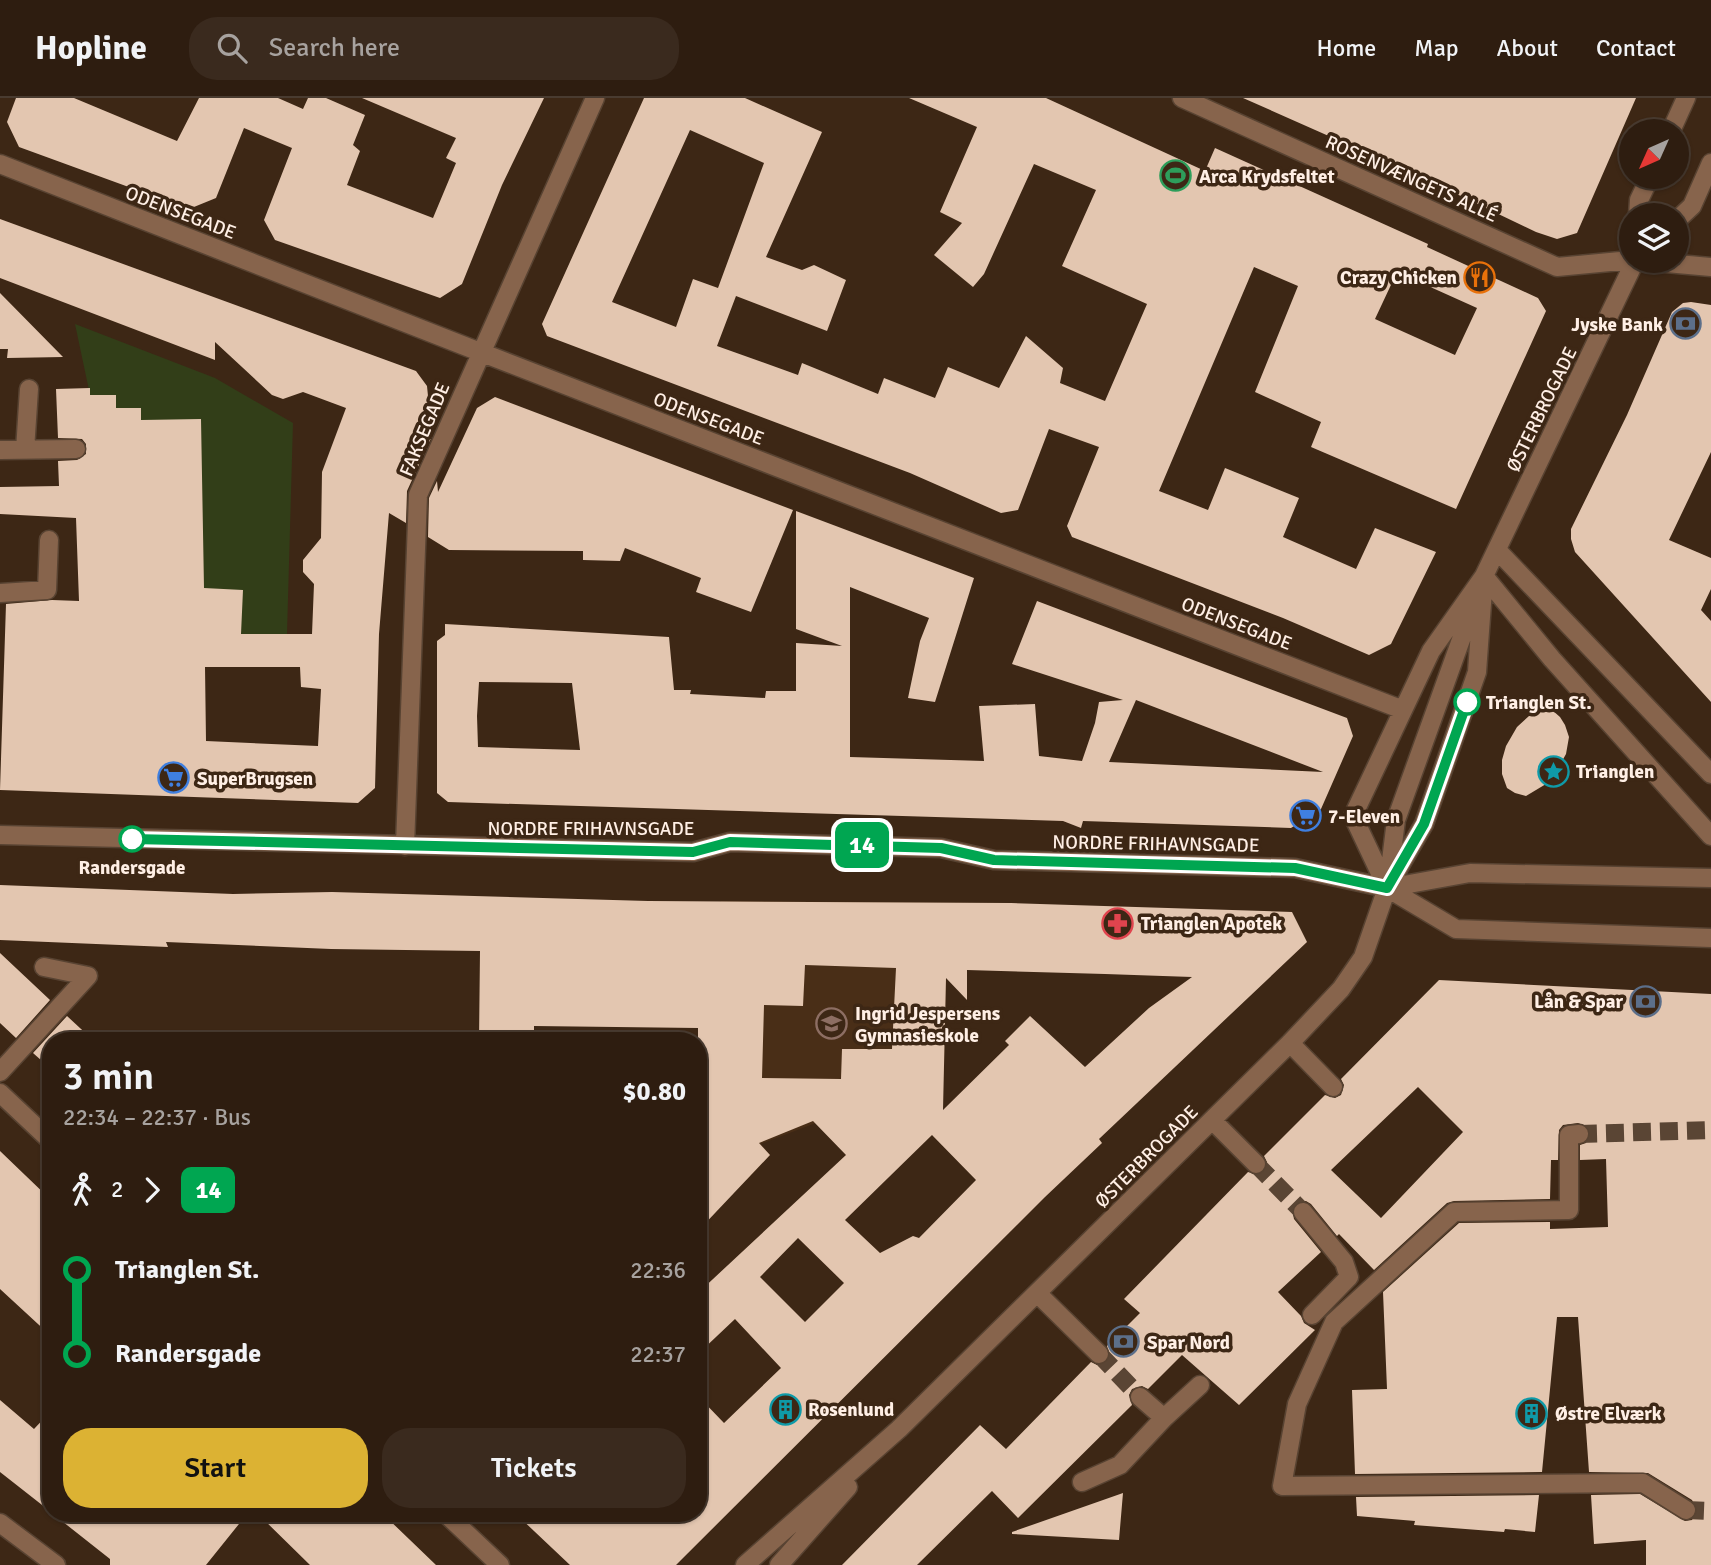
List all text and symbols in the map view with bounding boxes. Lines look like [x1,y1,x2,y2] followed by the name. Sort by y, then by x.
[189,17,679,80] search box
[35,28,147,69] text: Hopline
[213,29,251,67] icon: search
[269,32,400,64] text: Search here
[1316,33,1376,63] text: Home
[1414,33,1459,63] text: Map
[1497,33,1558,63] text: About
[1596,33,1676,63] text: Contact
[1619,119,1689,189] north arrow
[1619,119,1689,273] map controls
[1322,130,1502,228] street label: ROSENVÆNGETS ALLÉ
[1159,159,1193,193] sports icon: Arca Krydsfeltet
[1199,165,1335,189] place label: Arca Krydsfeltet
[122,181,239,245] street label: ODENSEGADE
[1619,203,1689,273] button: layers
[1463,260,1497,294] restaurant icon: Crazy Chicken
[1340,266,1457,290] place label: Crazy Chicken
[1669,307,1703,341] bank icon: Jyske Bank
[1571,313,1663,337] place label: Jyske Bank
[1501,343,1583,476] street label: ØSTERBROGADE
[394,379,455,480] street label: FAKSEGADE
[650,387,767,451] street label: ODENSEGADE
[1178,592,1295,656] street label: ODENSEGADE
[1454,689,1480,715] marker: Trianglen St.
[1486,691,1592,715] place label: Trianglen St.
[1536,754,1570,788] place icon: Trianglen
[1576,760,1654,784] place label: Trianglen
[157,761,191,795] supermarket icon: SuperBrugsen
[197,767,313,791] place label: SuperBrugsen
[1288,799,1322,833] supermarket icon: 7-Eleven
[1328,805,1400,829] place label: 7-Eleven
[487,817,695,841] street label: NORDRE FRIHAVNSGADE
[830,822,894,868] line badge: 14
[119,826,145,852] marker: Randersgade
[849,830,875,860] text: 14
[1052,830,1260,858] street label: NORDRE FRIHAVNSGADE
[79,856,185,880] place label: Randersgade
[1101,906,1135,940] pharmacy icon: Trianglen Apotek
[1141,912,1282,936] place label: Trianglen Apotek
[1629,984,1663,1018] bank icon: Lån & Spar
[1534,990,1623,1014] place label: Lån & Spar
[855,1002,1000,1048] place label: Ingrid Jespersens Gymnasieskole
[815,1007,849,1041] school or university icon: Ingrid Jespersens Gymnasieskole
[63,1053,154,1100] text: 3 min
[622,1076,686,1108] text: $0.80
[1090,1100,1203,1213] street label: ØSTERBROGADE
[63,1103,251,1132] text: 22:34 – 22:37 · Bus
[63,1171,101,1209] icon: walk
[133,1171,171,1209] icon: forward
[111,1175,123,1204] text: 2
[195,1175,221,1205] text: 14
[115,1254,260,1286] text: Trianglen St.
[630,1256,686,1285] text: 22:36
[1107,1325,1141,1359] bank icon: Spar Nord
[1147,1331,1230,1355] place label: Spar Nord
[115,1338,261,1370] text: Randersgade
[630,1340,686,1369] text: 22:37
[768,1392,802,1426] building icon: Rosenlund
[1515,1396,1549,1430] building icon: Østre Elværk
[808,1398,894,1422] place label: Rosenlund
[1555,1402,1662,1426] place label: Østre Elværk
[63,1428,368,1508] button: Start
[382,1428,686,1508] button: Tickets

